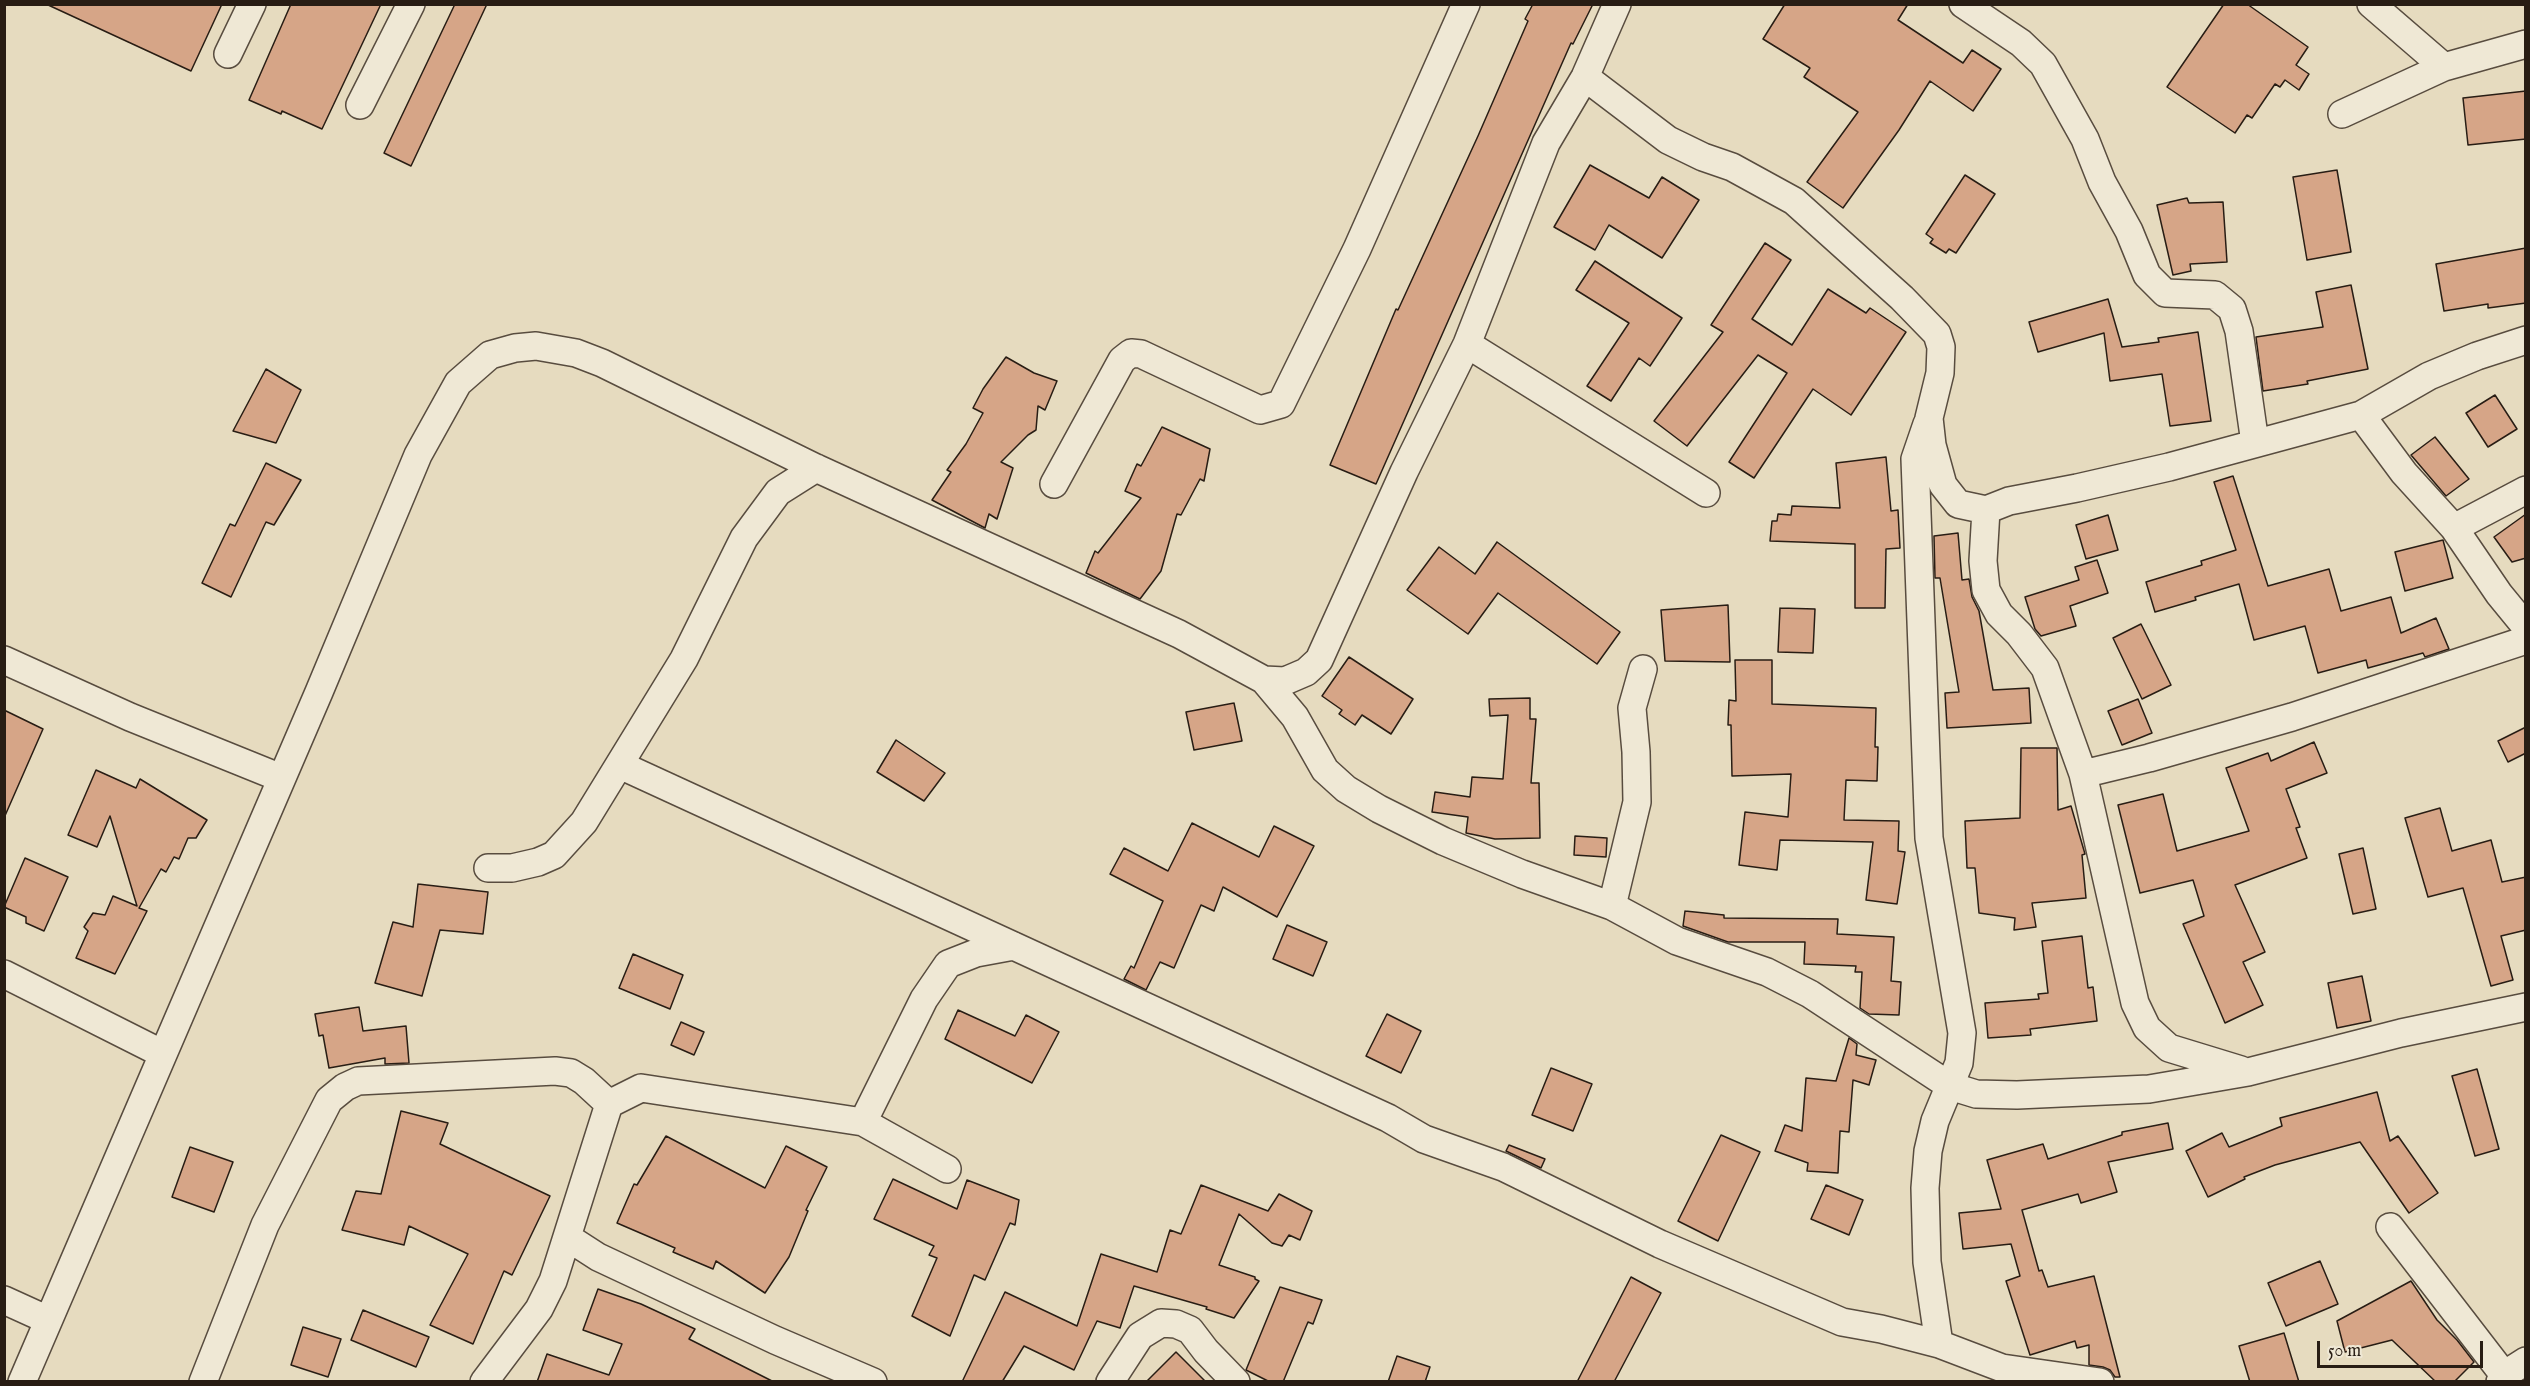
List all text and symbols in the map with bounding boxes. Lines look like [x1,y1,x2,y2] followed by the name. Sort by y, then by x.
[2320,1329,2486,1367] scale bar
[2328,1340,2361,1363] text: 50 m

